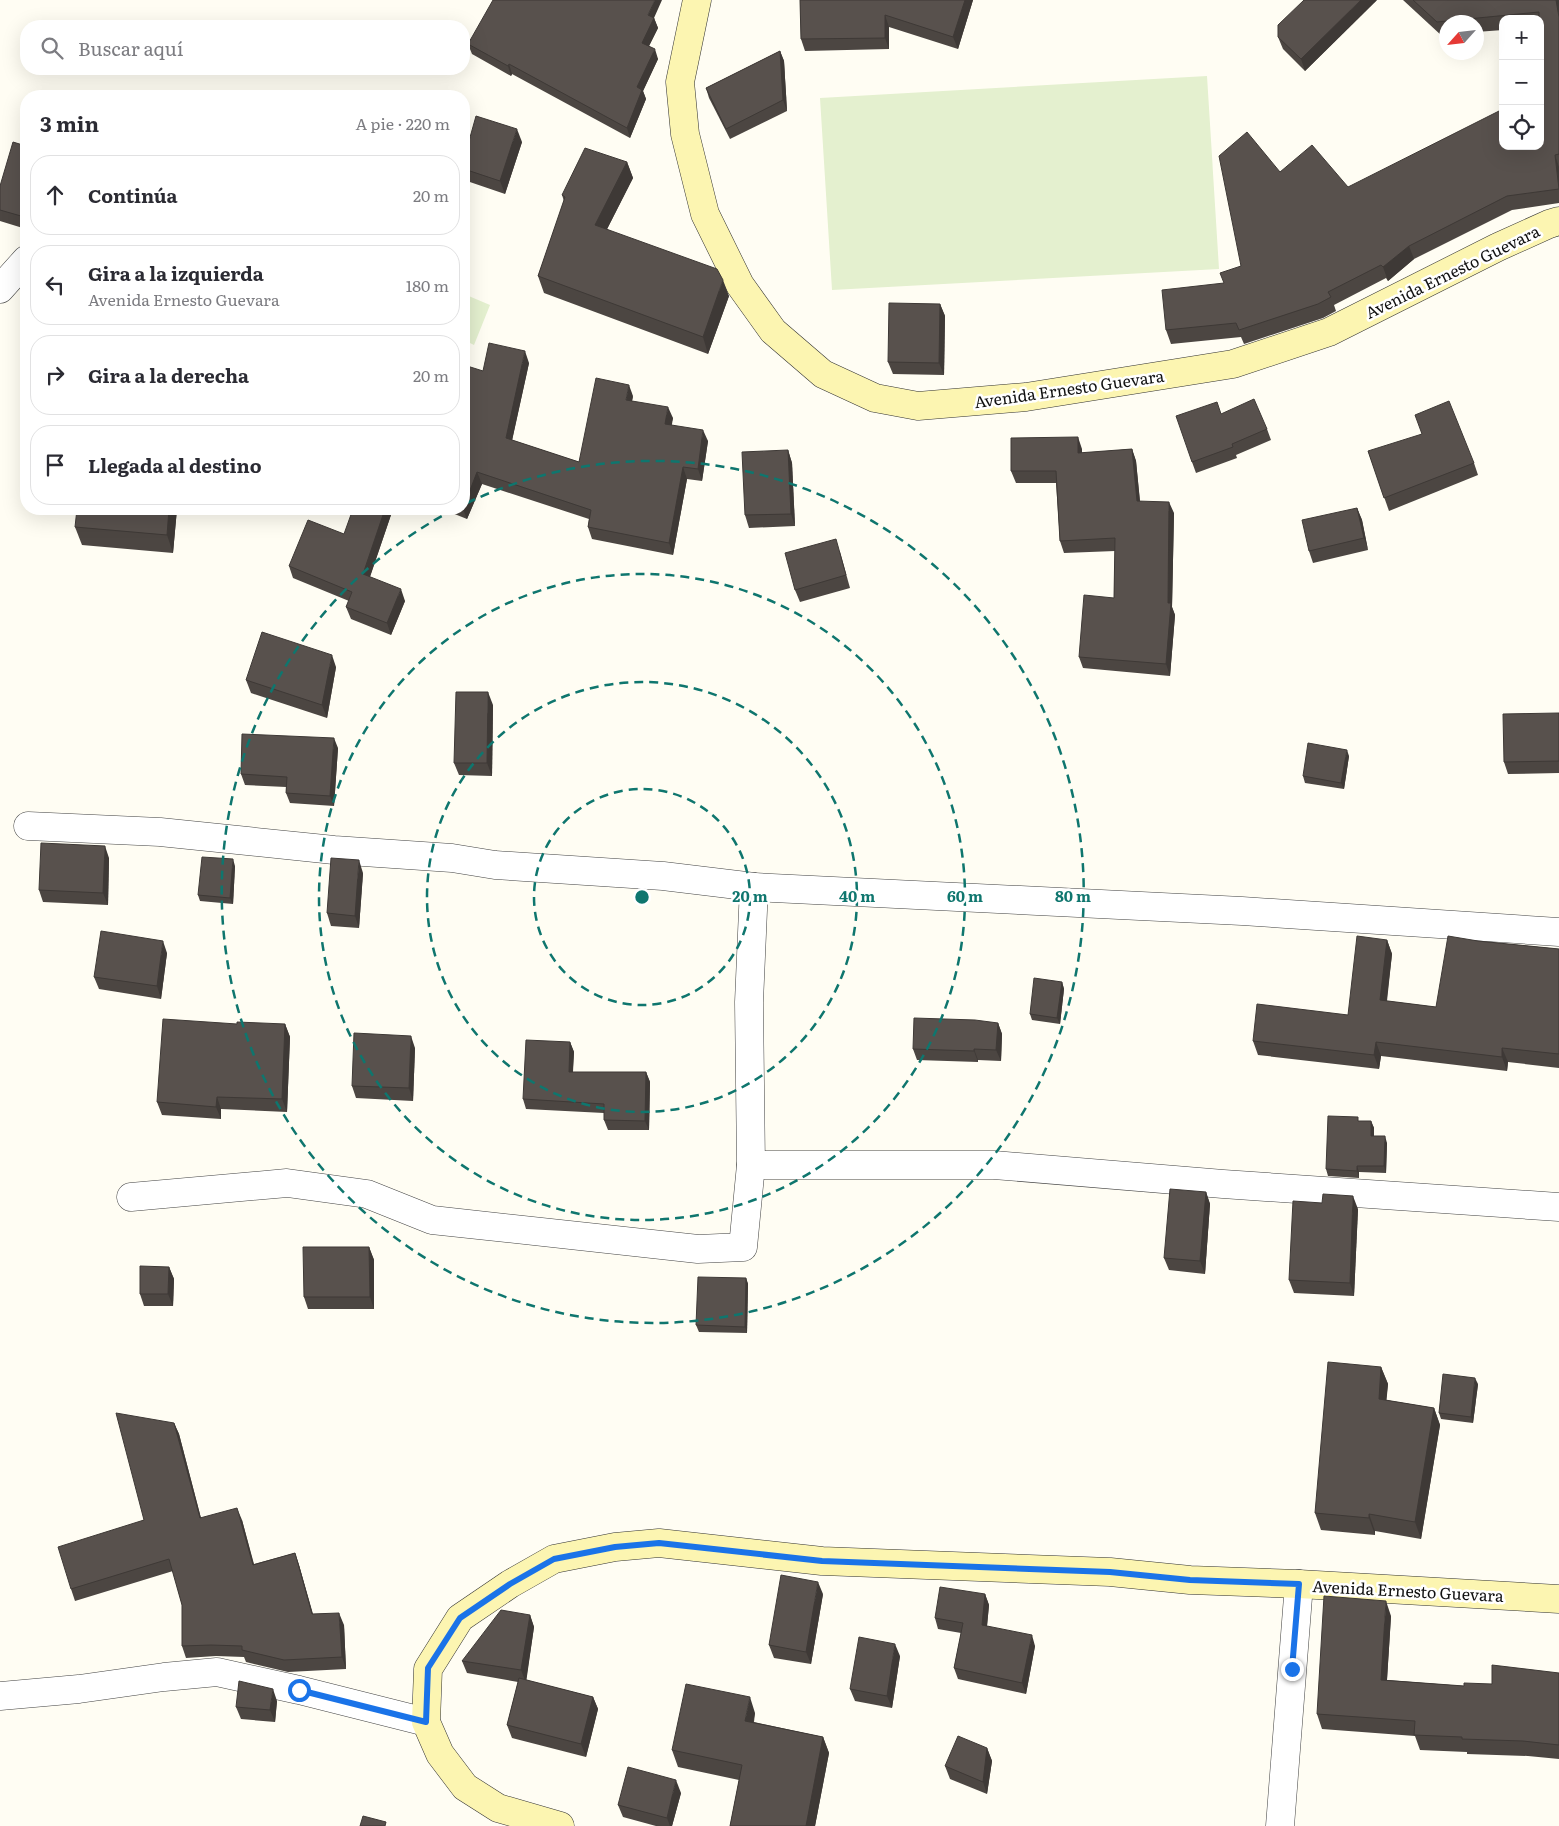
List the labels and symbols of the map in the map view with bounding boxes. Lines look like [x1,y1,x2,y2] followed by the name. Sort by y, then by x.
[1439,15,1484,60] north arrow
[1361,218,1544,324] street label: Avenida Ernesto Guevara
[972,363,1166,413] street label: Avenida Ernesto Guevara
[732,884,768,907] text: 20 m
[839,884,875,907] text: 40 m
[947,884,983,907] text: 60 m
[1055,884,1091,907] text: 80 m
[633,888,651,906] centre of rings
[1312,1573,1505,1607] street label: Avenida Ernesto Guevara
[1281,1658,1304,1681] route end
[288,1679,311,1702] route start

